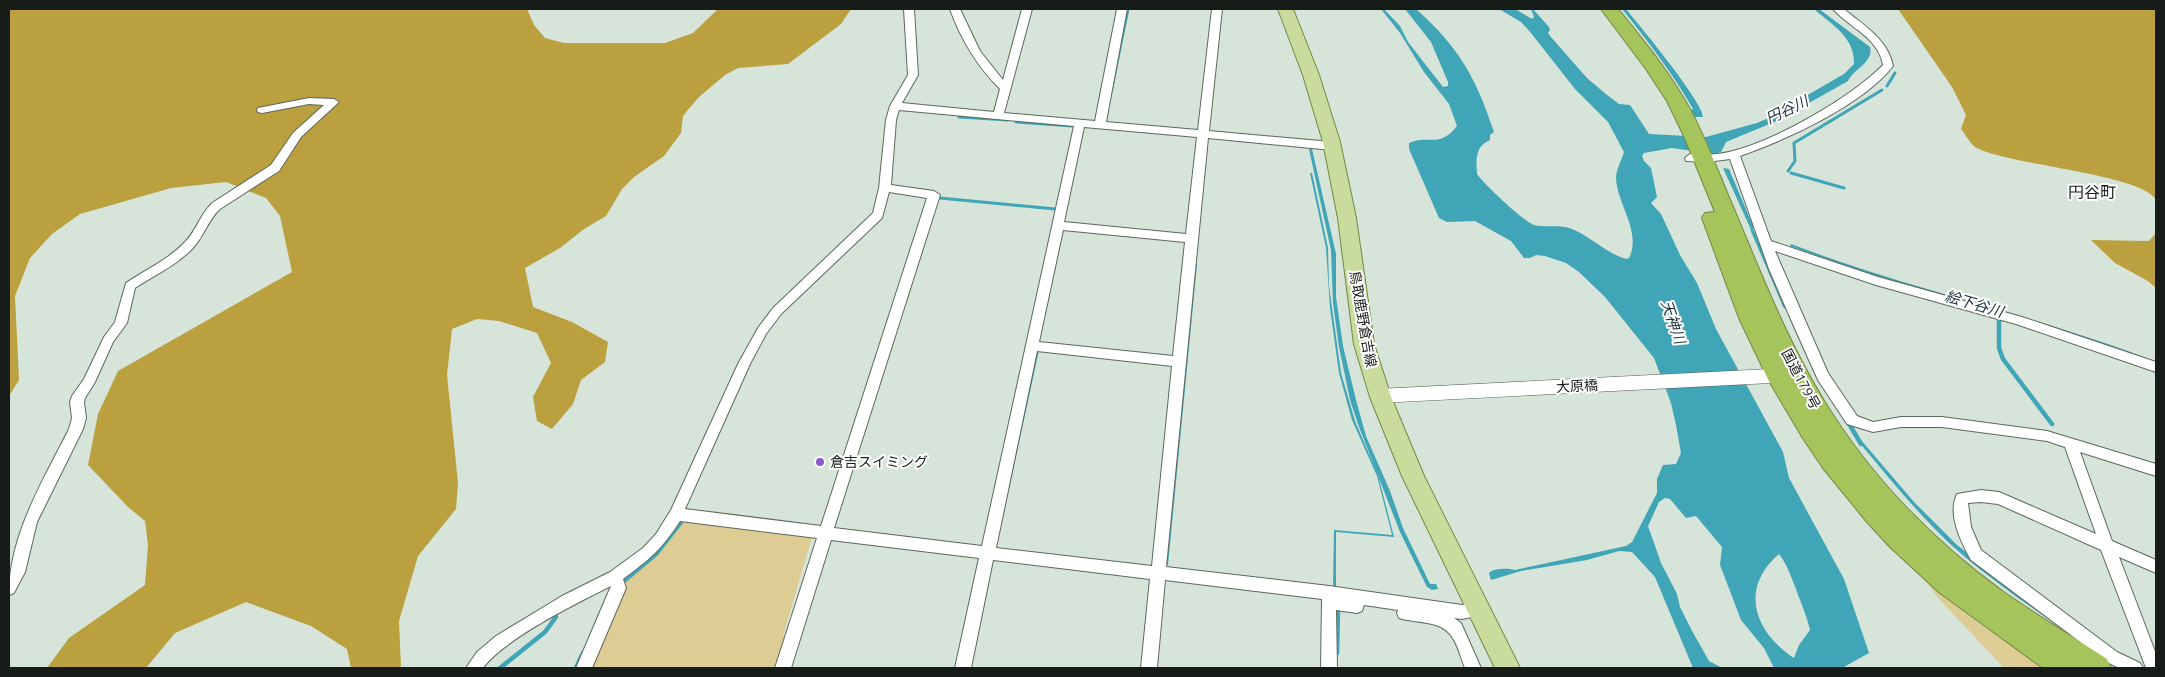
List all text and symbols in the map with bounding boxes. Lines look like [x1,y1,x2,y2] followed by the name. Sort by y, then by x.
[1763,91,1813,127] water label: 円谷川
[2068,183,2116,201] district label: 円谷町
[1347,269,1379,369] street label: 鳥取鹿野倉吉線
[1943,287,2007,321] water label: 絵下谷川
[1658,298,1689,348] water label: 天神川
[1779,346,1823,412] street label: 国道179号
[1556,377,1598,395] street label: 大原橋
[830,454,928,470] place label: 倉吉スイミング
[814,456,826,468] marker: 倉吉スイミング

